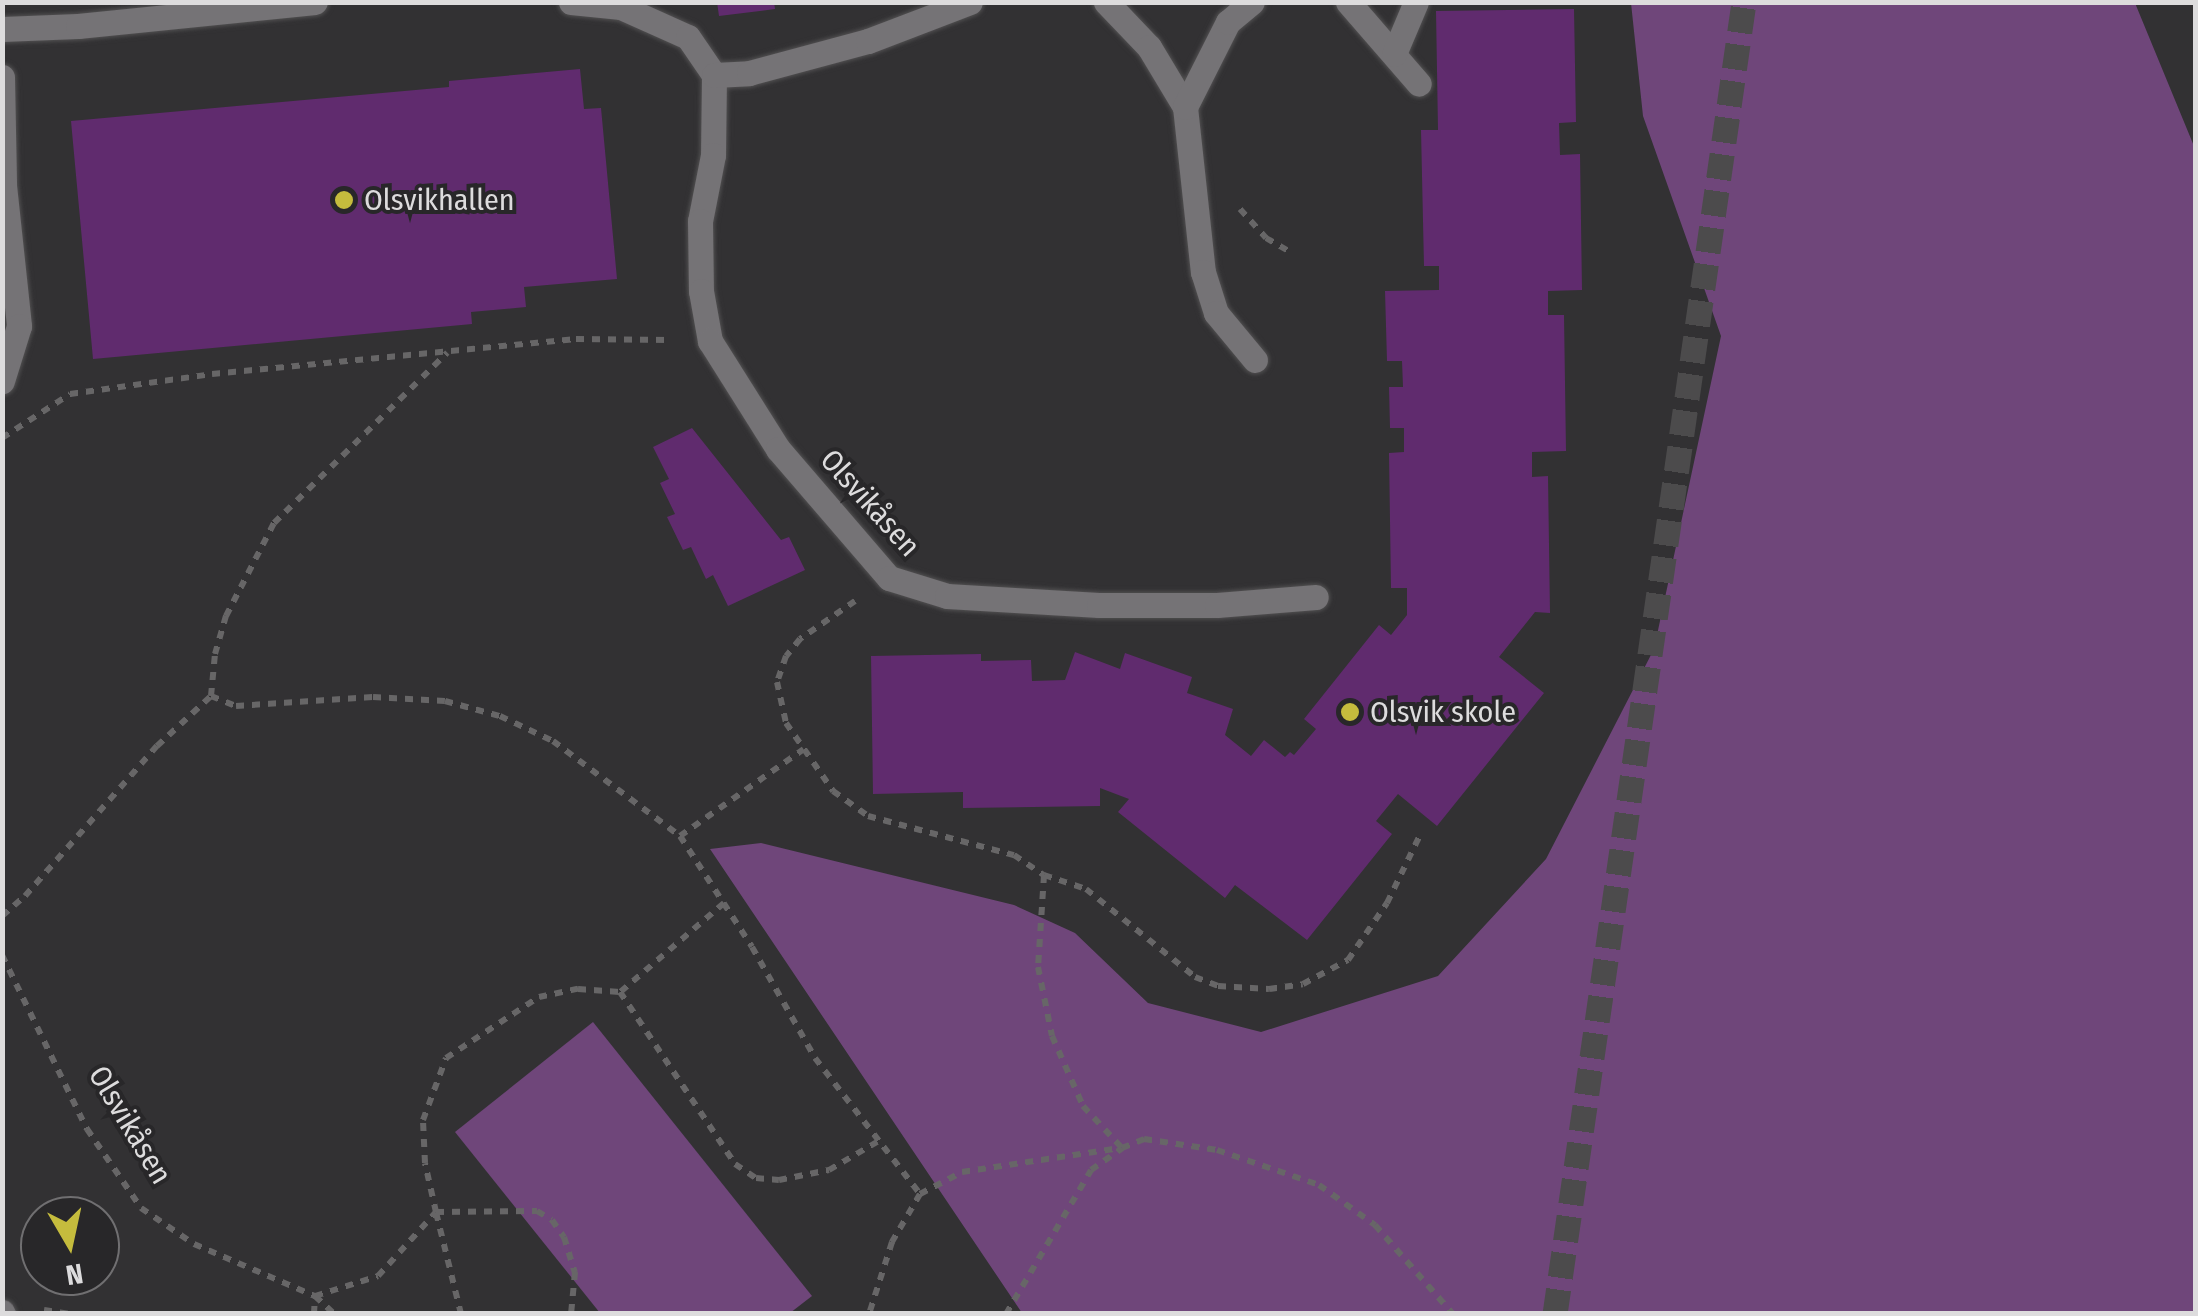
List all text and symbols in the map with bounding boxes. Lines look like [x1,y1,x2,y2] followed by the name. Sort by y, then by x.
[364,182,515,218] place label: Olsvikhallen
[333,189,355,211] marker: Olsvikhallen
[813,442,927,564] street label: Olsvikåsen
[1370,694,1516,730] place label: Olsvik skole
[1339,701,1361,723] marker: Olsvik skole
[81,1059,179,1191] street label: Olsvikåsen
[20,1196,120,1296] north arrow
[64,1257,85,1292] text: N

